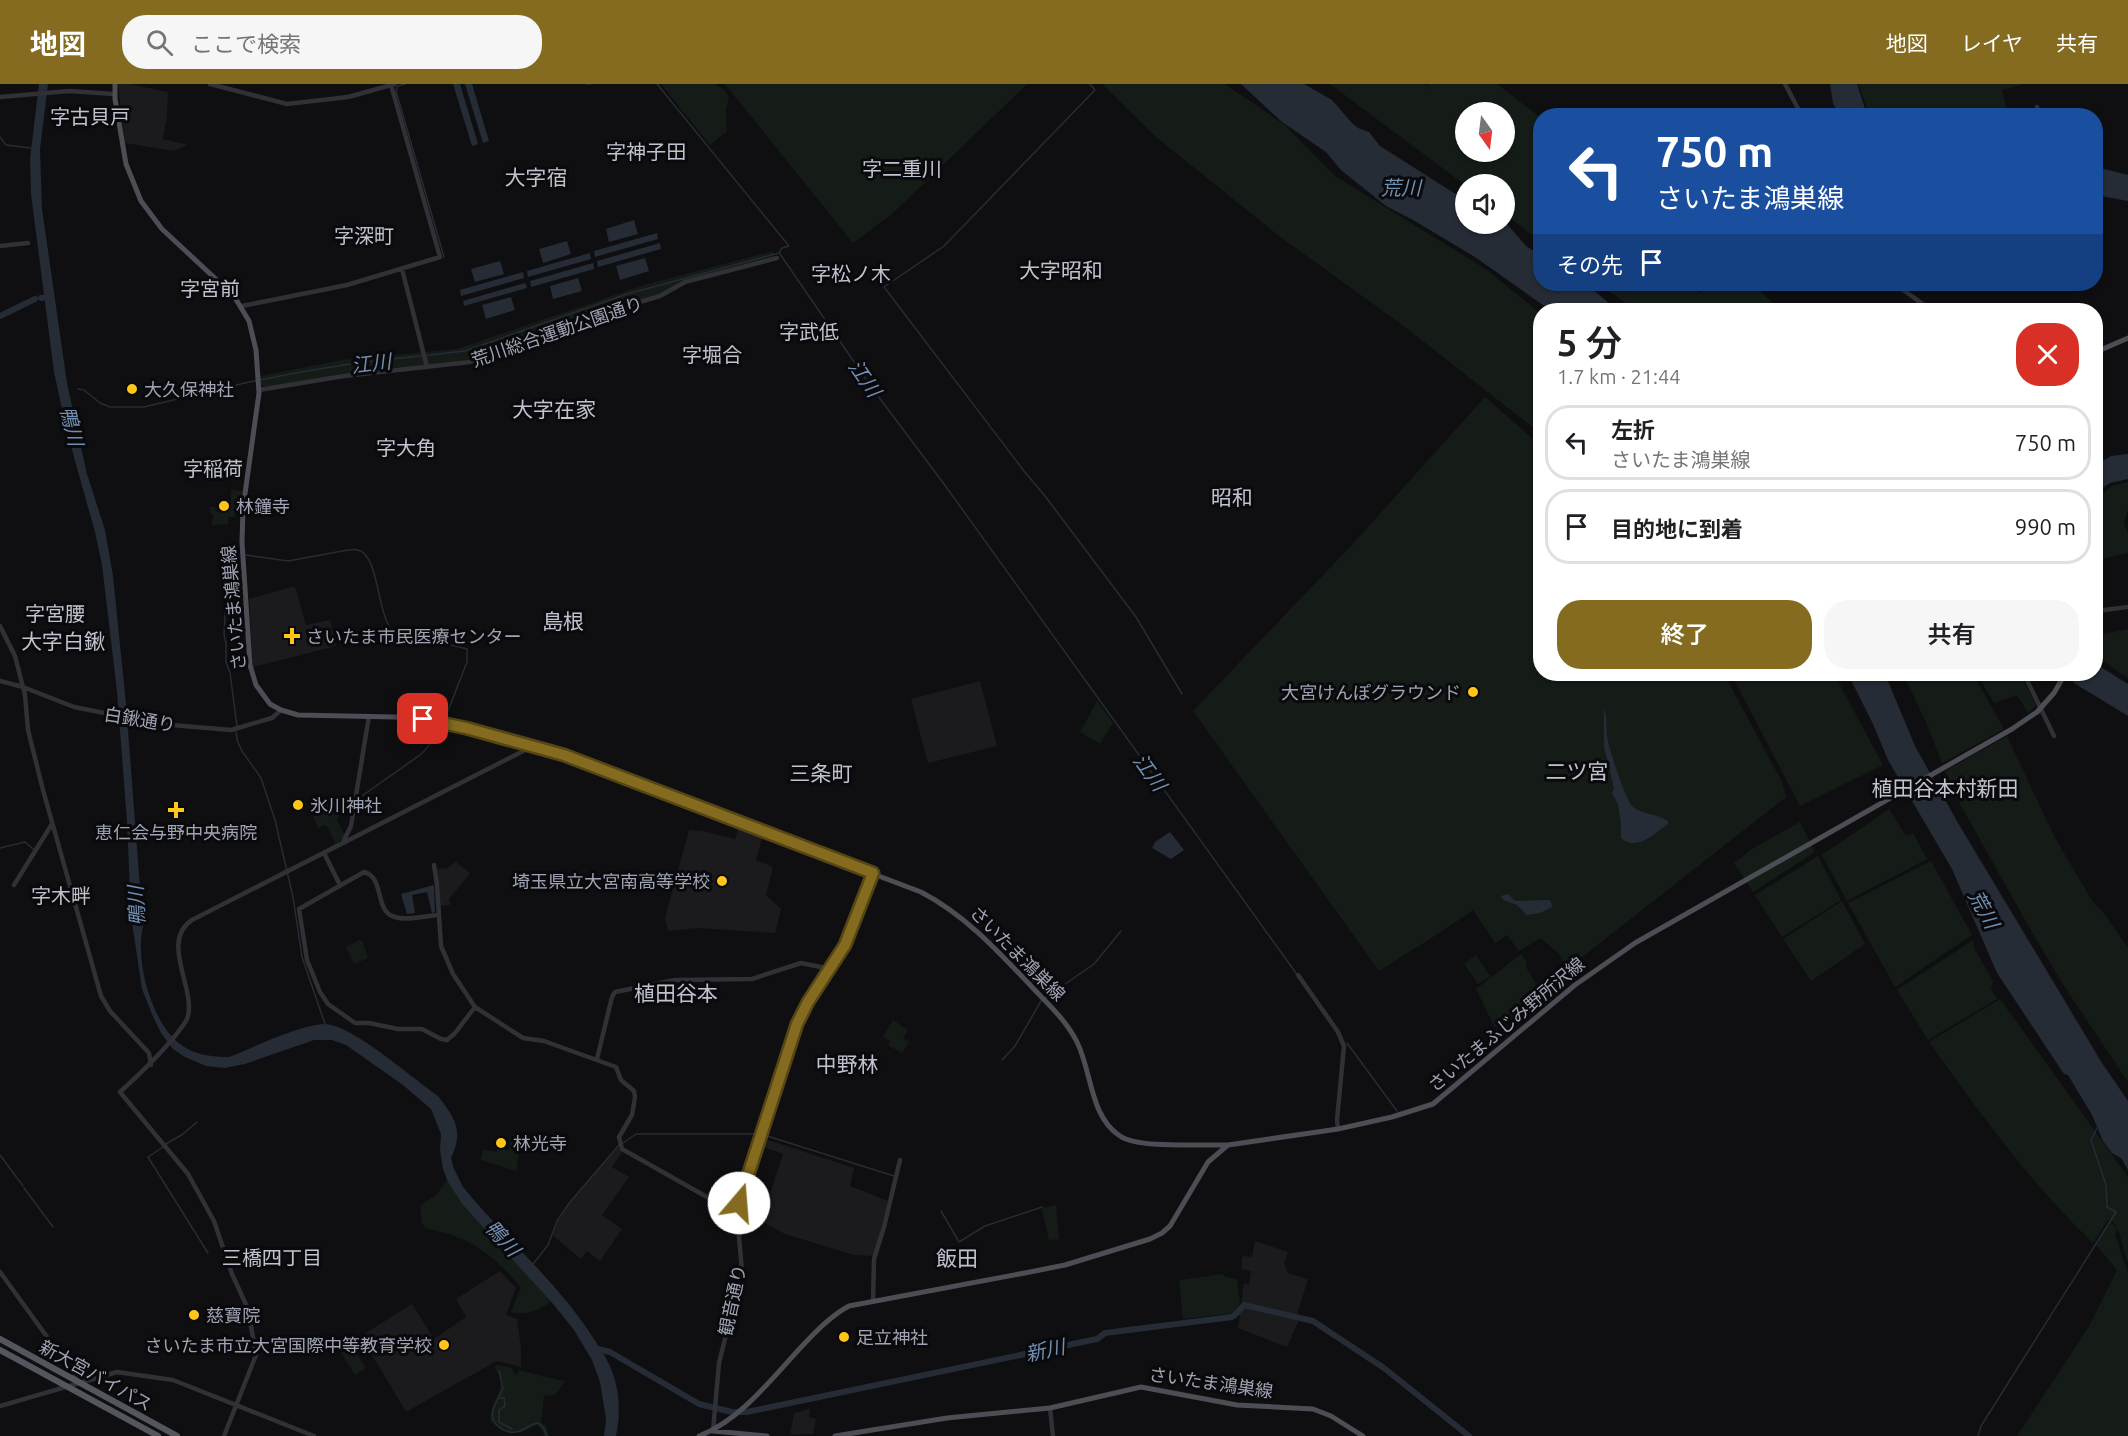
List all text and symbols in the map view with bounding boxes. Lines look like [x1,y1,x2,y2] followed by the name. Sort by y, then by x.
[122,15,542,69] search box
[143,26,176,59] icon: search
[30,28,86,59] text: 地図
[191,31,301,56] text: ここで検索
[1886,31,1928,55] text: 地図
[1961,31,2023,55] text: レイヤ
[2056,31,2098,55] text: 共有
[1455,102,1515,162] north arrow
[1455,102,1515,234] map controls
[50,105,130,128] district label: 字古貝戸
[1656,128,1773,175] text: 750 m
[1557,132,1635,210] icon: left
[606,140,686,163] district label: 字神子田
[862,157,942,180] district label: 字二重川
[505,165,568,189] district label: 大字宿
[1455,174,1515,234] button: sound
[1381,176,1423,199] water label: 荒川
[1656,183,1844,213] text: さいたま鴻巣線
[334,224,394,247] district label: 字深町
[1635,246,1668,279] icon: arrive
[1557,252,1623,277] text: その先
[1019,258,1103,282] district label: 大字昭和
[811,262,891,285] district label: 字松ノ木
[180,277,240,300] district label: 字宮前
[469,292,645,370] street label: 荒川総合運動公園通り
[779,320,839,343] district label: 字武低
[1557,322,1622,363] text: 5 分
[2016,323,2079,386] button: close
[682,343,742,366] district label: 字堀合
[350,349,394,377] water label: 江川
[844,355,887,403] water label: 江川
[1557,365,1681,388] text: 1.7 km · 21:44
[144,379,234,399] place label: 大久保神社
[125,382,139,396] marker: 大久保神社
[512,397,596,421] district label: 大字在家
[56,404,88,450] water label: 鴨川
[1611,417,1655,442] text: 左折
[1560,426,1593,459] icon: left
[2015,430,2076,455] text: 750 m
[376,436,436,459] district label: 字大角
[1611,448,1750,471] text: さいたま鴻巣線
[183,457,243,480] district label: 字稲荷
[1211,485,1253,509] district label: 昭和
[236,496,290,516] place label: 林鐘寺
[217,499,231,513] marker: 林鐘寺
[1560,510,1593,543] icon: arrive
[2015,514,2076,539] text: 990 m
[1611,516,1743,541] text: 目的地に到着
[218,545,248,671] street label: さいたま鴻巣線
[1557,600,1812,669] button: 終了
[1824,600,2079,669] button: 共有
[25,602,85,625] district label: 字宮腰
[542,609,584,633] district label: 島根
[306,626,521,646] place label: さいたま市民医療センター
[283,627,301,645] marker: さいたま市民医療センター
[21,629,105,653] district label: 大字白鍬
[1281,682,1461,702] place label: 大宮けんぽグラウンド
[1466,685,1480,699] marker: 大宮けんぽグラウンド
[397,693,448,744] pin
[406,702,439,735] icon: arrive
[103,703,177,735] street label: 白鍬通り
[1129,749,1172,797] water label: 江川
[1546,759,1609,783] district label: 二ツ宮
[790,761,853,785] district label: 三条町
[1872,776,2019,800] district label: 植田谷本村新田
[310,795,382,815] place label: 氷川神社
[291,798,305,812] marker: 氷川神社
[167,801,185,819] marker: 恵仁会与野中央病院
[95,822,257,842] place label: 恵仁会与野中央病院
[512,871,710,891] place label: 埼玉県立大宮南高等学校
[715,874,729,888] marker: 埼玉県立大宮南高等学校
[123,883,149,927] water label: 鴨川
[31,884,91,907] district label: 字木畔
[1964,886,2005,934] water label: 荒川
[967,902,1069,1004] street label: さいたま鴻巣線
[1424,953,1588,1095] street label: さいたまふじみ野所沢線
[634,981,718,1005] district label: 植田谷本
[816,1052,879,1076] district label: 中野林
[513,1133,567,1153] place label: 林光寺
[494,1136,508,1150] marker: 林光寺
[707,1171,771,1235] position arrow
[481,1215,526,1262] water label: 鴨川
[222,1246,322,1269] district label: 三橋四丁目
[936,1246,978,1270] district label: 飯田
[715,1263,749,1337] street label: 観音通り
[206,1305,260,1325] place label: 慈寶院
[187,1308,201,1322] marker: 慈寶院
[856,1327,928,1347] place label: 足立神社
[837,1330,851,1344] marker: 足立神社
[1023,1334,1069,1365] water label: 新川
[145,1335,432,1355] place label: さいたま市立大宮国際中等教育学校
[36,1336,156,1414] street label: 新大宮バイパス
[437,1338,451,1352] marker: さいたま市立大宮国際中等教育学校
[1147,1363,1275,1401] street label: さいたま鴻巣線

